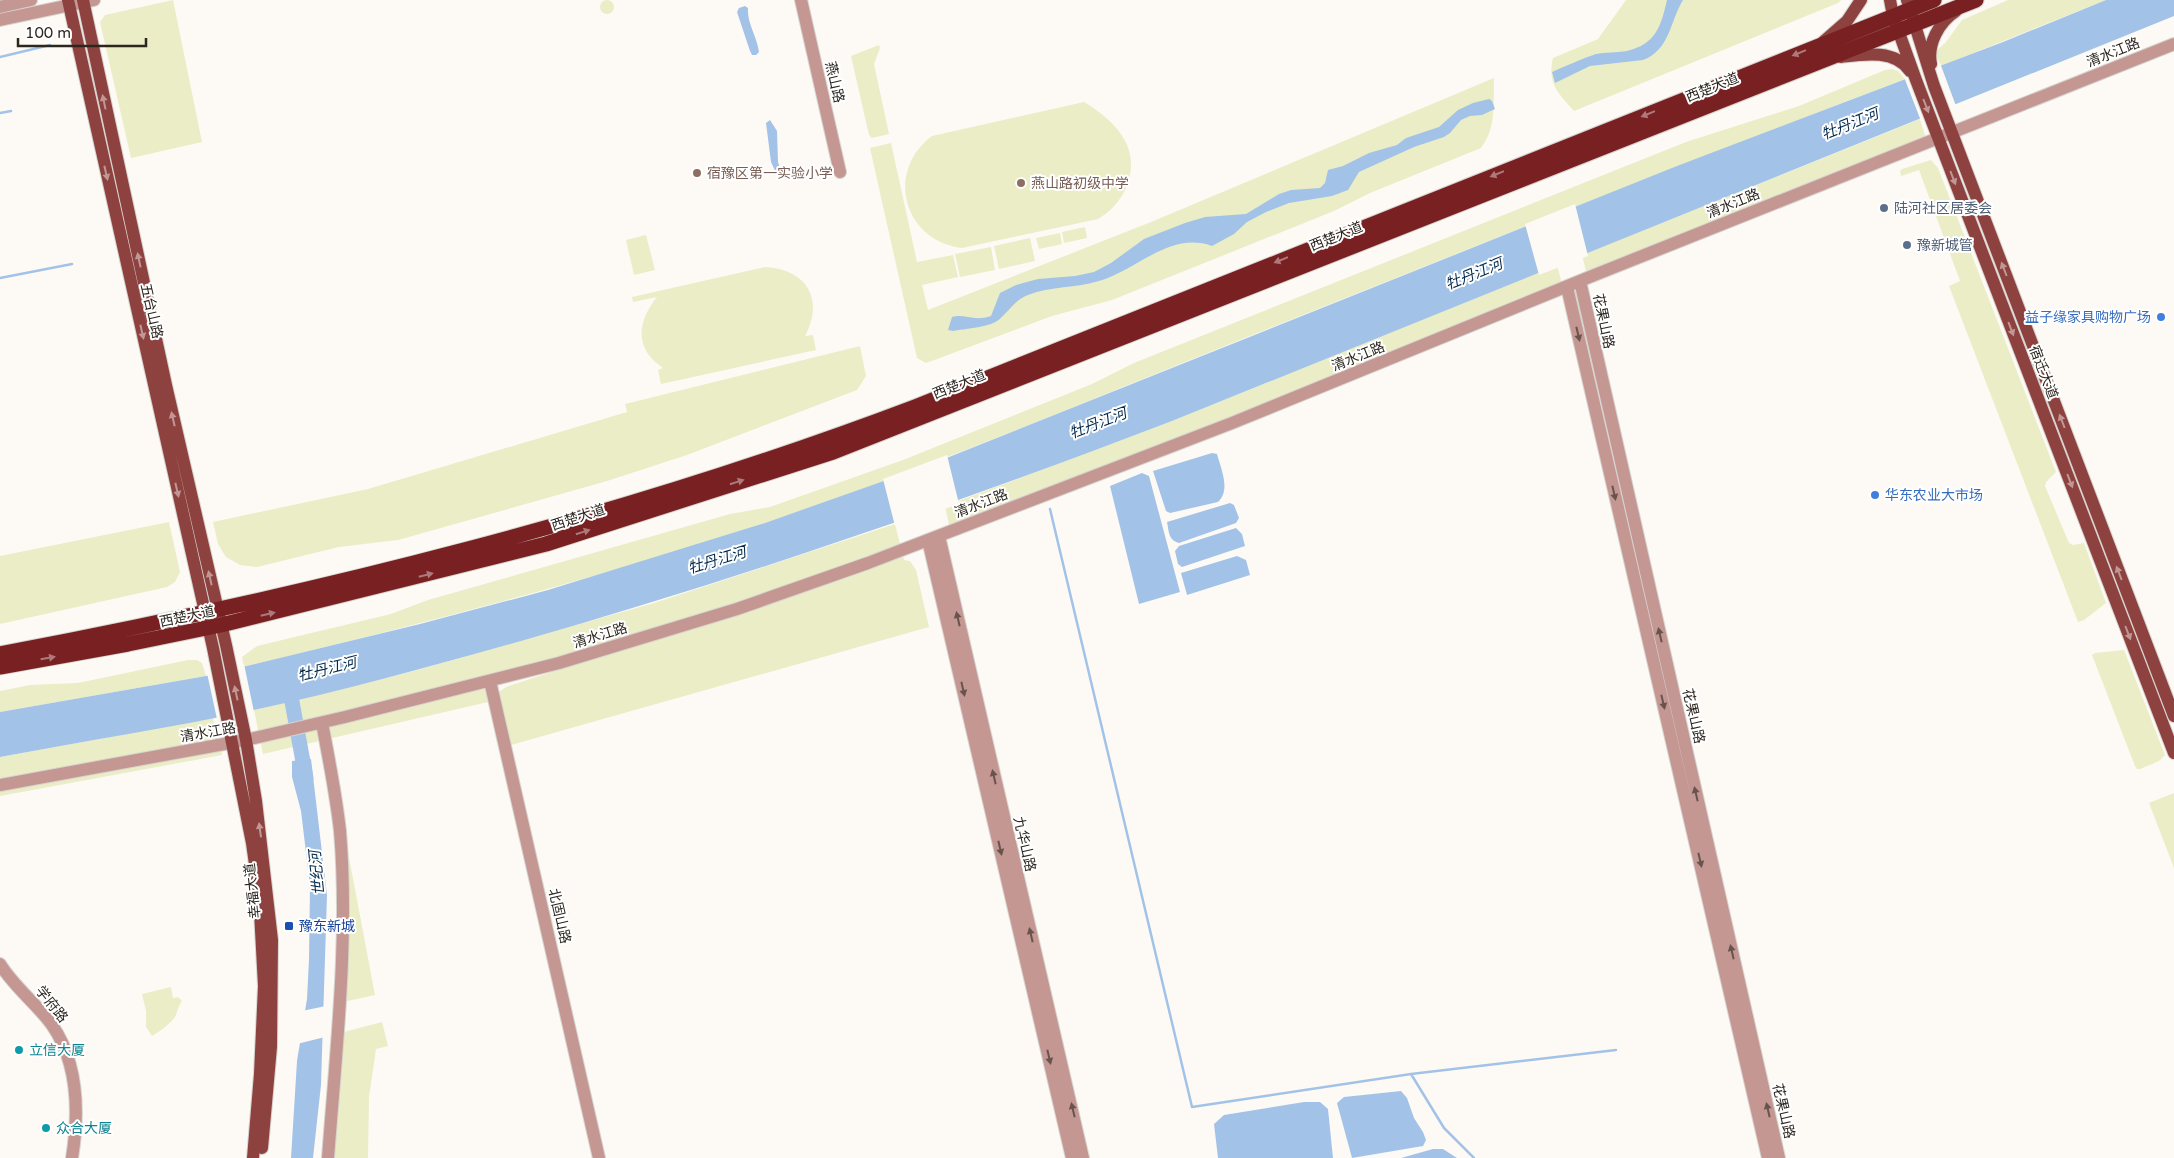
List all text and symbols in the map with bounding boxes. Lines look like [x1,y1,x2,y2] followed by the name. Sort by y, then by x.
[18,15,145,47] scale bar
[25,24,71,42] text: 100 m
[2084,34,2142,71] street label: 清水江路
[1792,50,1806,58] one-way arrow
[822,60,848,104] street label: 燕山路
[1683,69,1741,106] street label: 西楚大道
[100,93,108,109] one-way arrow
[1922,99,1930,114] one-way arrow
[1819,103,1884,144] water label: 牡丹江河
[1640,110,1655,118] one-way arrow
[102,165,110,180] one-way arrow
[707,165,833,182] place label: 宿豫区第一实验小学
[691,167,703,179] marker: 宿豫区第一实验小学
[1489,170,1504,178] one-way arrow
[1949,171,1957,186] one-way arrow
[1031,175,1129,192] place label: 燕山路初级中学
[1015,177,1027,189] marker: 燕山路初级中学
[1704,185,1762,222] street label: 清水江路
[1894,200,1992,217] place label: 陆河社区居委会
[1878,202,1890,214] marker: 陆河社区居委会
[1307,218,1365,255] street label: 西楚大道
[1917,237,1973,254] place label: 豫新城管
[1901,239,1913,251] marker: 豫新城管
[135,253,143,268] one-way arrow
[1443,253,1508,294] water label: 牡丹江河
[1274,257,1288,265] one-way arrow
[2000,261,2008,276] one-way arrow
[137,282,166,340] street label: 五台山路
[1589,292,1618,350] street label: 花果山路
[2025,309,2151,326] place label: 益子缘家具购物广场
[2155,311,2167,323] marker: 益子缘家具购物广场
[2008,322,2015,337] one-way arrow
[138,324,146,339] one-way arrow
[1574,327,1582,342] one-way arrow
[1329,338,1387,375] street label: 清水江路
[2026,343,2062,401] street label: 宿迁大道
[930,366,988,403] street label: 西楚大道
[1067,403,1132,442] water label: 牡丹江河
[169,411,177,427] one-way arrow
[2058,413,2065,428] one-way arrow
[2066,474,2074,488] one-way arrow
[730,478,745,486] one-way arrow
[173,483,181,498] one-way arrow
[952,485,1010,521] street label: 清水江路
[1610,485,1618,500] one-way arrow
[1885,487,1983,504] place label: 华东农业大市场
[1869,489,1881,501] marker: 华东农业大市场
[549,501,607,534] street label: 西楚大道
[576,528,591,536] one-way arrow
[686,542,751,577] water label: 牡丹江河
[2115,565,2123,580] one-way arrow
[205,569,213,585] one-way arrow
[419,571,434,579] one-way arrow
[158,602,216,631] street label: 西楚大道
[261,610,276,618] one-way arrow
[954,611,962,626] one-way arrow
[571,619,629,652] street label: 清水江路
[2124,626,2132,641] one-way arrow
[1656,628,1664,643] one-way arrow
[296,652,361,685] water label: 牡丹江河
[40,654,56,662] one-way arrow
[959,682,967,697] one-way arrow
[232,685,240,700] one-way arrow
[1679,687,1708,745] street label: 花果山路
[1659,694,1667,709] one-way arrow
[179,719,237,746] street label: 清水江路
[990,770,998,785] one-way arrow
[1692,786,1700,801] one-way arrow
[1010,815,1039,873] street label: 九华山路
[256,822,264,838] one-way arrow
[996,840,1004,855] one-way arrow
[305,847,328,896] water label: 世纪河
[1696,853,1704,868] one-way arrow
[241,862,264,920] street label: 幸福大道
[545,887,574,945] street label: 北固山路
[299,918,355,935] place label: 豫东新城
[283,920,295,932] marker: 豫东新城
[1027,928,1035,943] one-way arrow
[1728,944,1736,960] one-way arrow
[32,983,71,1026] street label: 学府路
[29,1042,85,1059] place label: 立信大厦
[13,1044,25,1056] marker: 立信大厦
[1045,1050,1053,1065] one-way arrow
[1769,1082,1798,1140] street label: 花果山路
[1069,1103,1077,1118] one-way arrow
[1764,1103,1772,1118] one-way arrow
[56,1120,112,1137] place label: 众合大厦
[40,1122,52,1134] marker: 众合大厦

